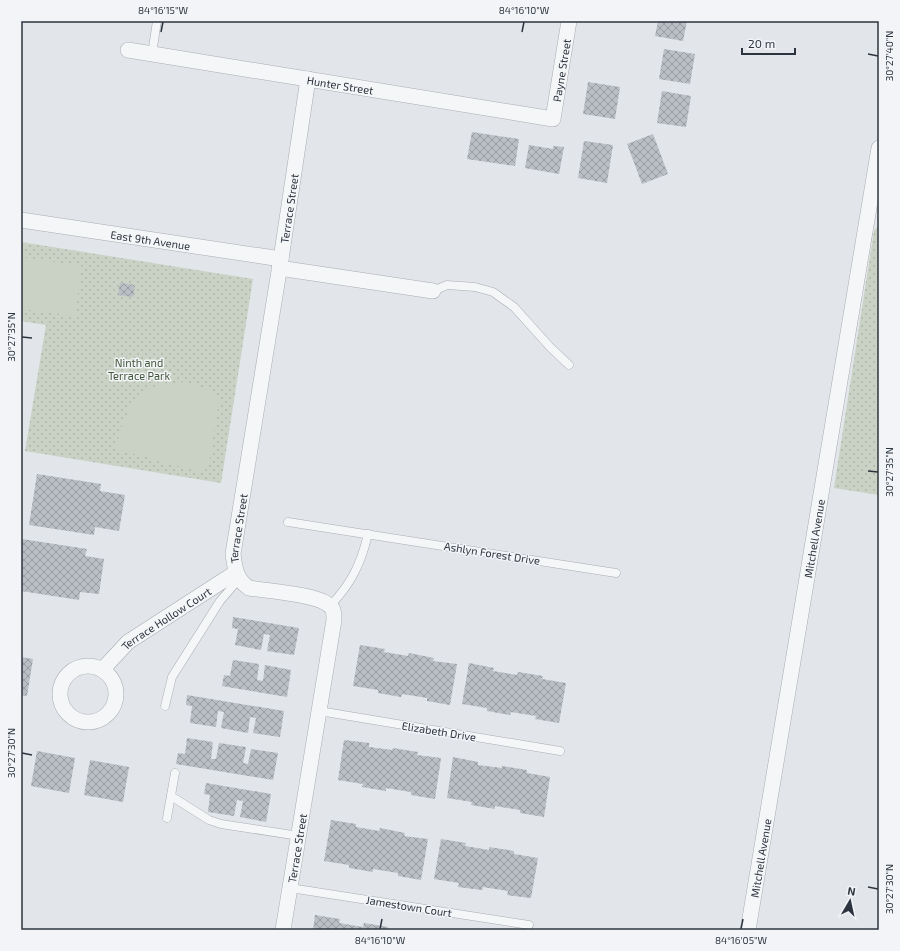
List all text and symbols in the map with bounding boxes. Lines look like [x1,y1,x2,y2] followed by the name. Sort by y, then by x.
[138,4,189,16] text: 84°16'15"W
[499,4,550,16] text: 84°16'10"W
[742,30,795,56] scale bar
[883,31,895,81] text: 30°27'40"N
[748,36,775,50] text: 20 m
[549,38,573,103] street label: Payne Street
[306,73,375,96] street label: Hunter Street
[277,173,300,244] street label: Terrace Street
[110,227,191,252] street label: East 9th Avenue
[5,312,17,362] text: 30°27'35"N
[108,356,170,382] park label: Ninth and Terrace Park
[883,447,895,497] text: 30°27'35"N
[226,493,249,564] street label: Terrace Street
[801,498,827,579] street label: Mitchell Avenue
[443,539,541,567] street label: Ashlyn Forest Drive
[118,584,213,652] street label: Terrace Hollow Court
[401,719,477,743] street label: Elizabeth Drive
[5,728,17,778] text: 30°27'30"N
[284,812,309,884] street label: Terrace Street
[747,818,773,898] street label: Mitchell Avenue
[883,864,895,914] text: 30°27'30"N
[830,881,870,921] north arrow
[847,884,857,898] text: N
[365,893,453,919] street label: Jamestown Court
[355,934,406,946] text: 84°16'10"W
[715,934,768,946] text: 84°16'05"W

